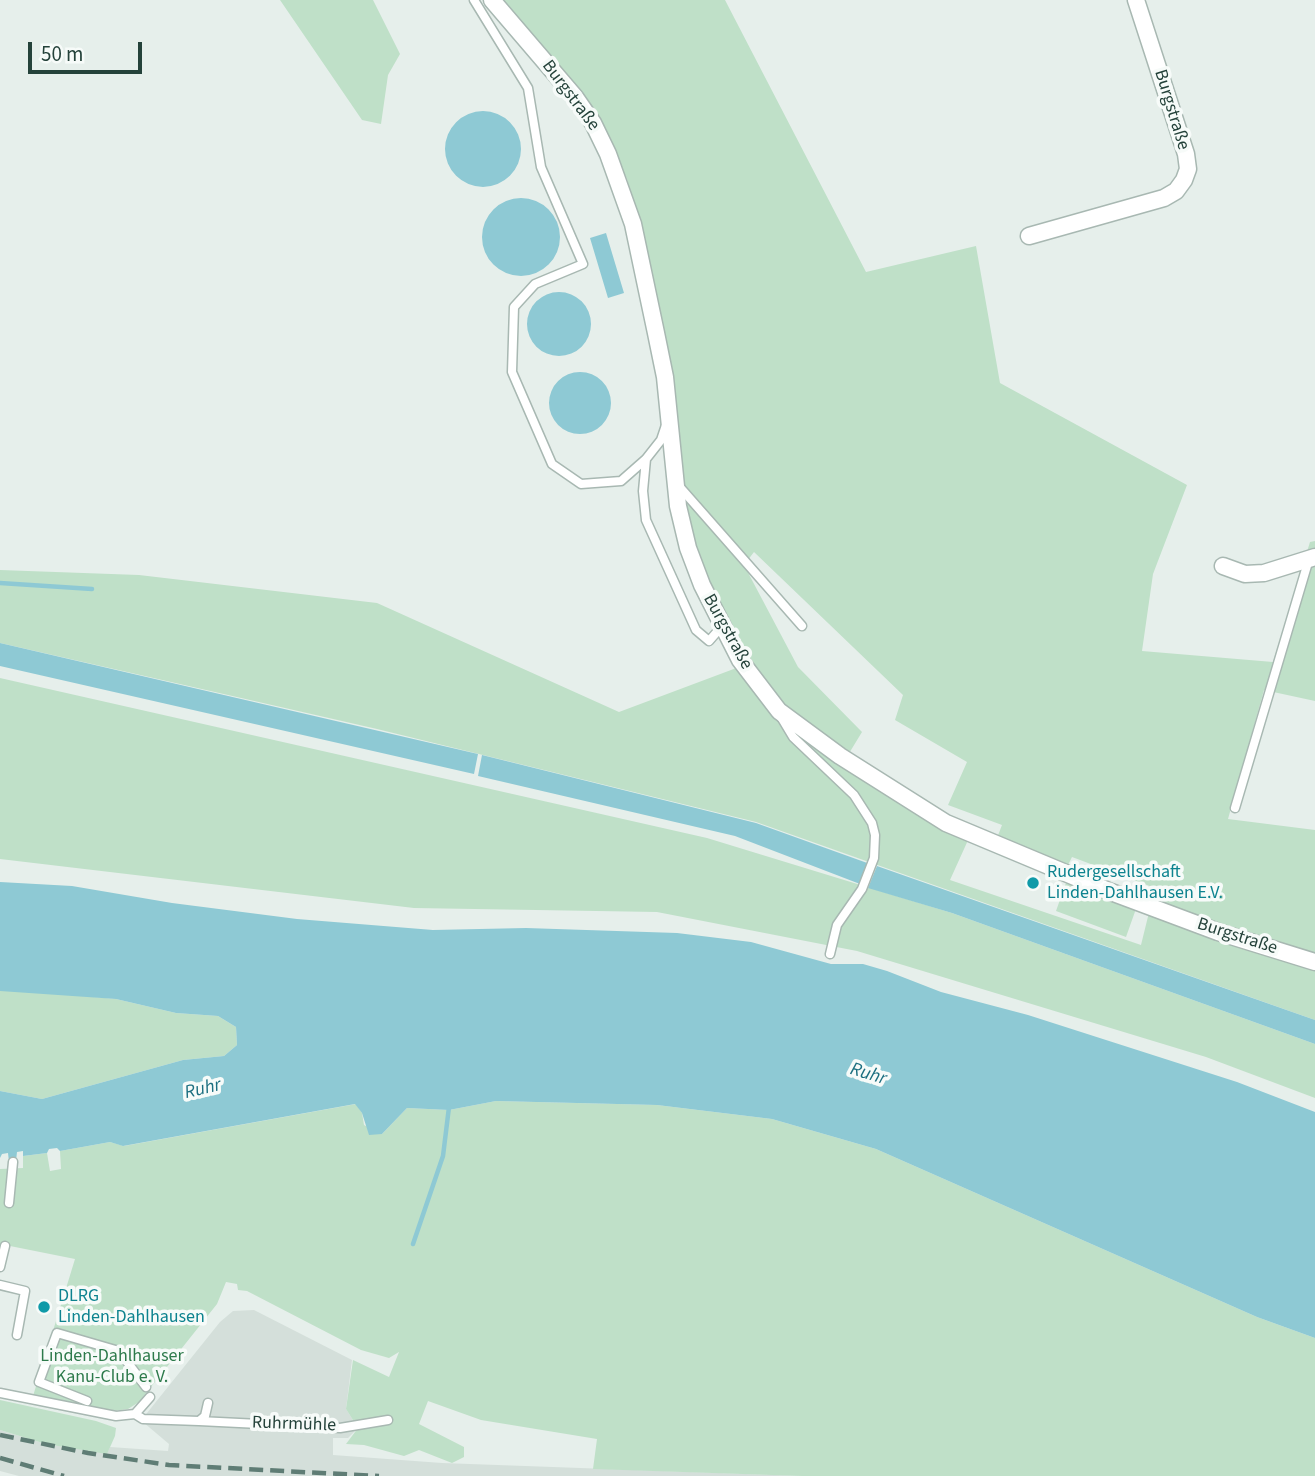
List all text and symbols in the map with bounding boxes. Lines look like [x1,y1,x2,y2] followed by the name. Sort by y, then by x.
[32,28,145,72] scale bar
[41,39,83,69] text: 50 m
[536,56,604,136] street label: Burgstraße
[1149,67,1193,153] street label: Burgstraße
[697,590,757,674] street label: Burgstraße
[1047,862,1223,904] place label: Rudergesellschaft Linden-Dahlhausen E.V.
[1025,875,1041,891] marker: Rudergesellschaft Linden-Dahlhausen E.V.
[1194,914,1280,960] street label: Burgstraße
[847,1059,889,1091] water label: Ruhr
[182,1075,224,1105] water label: Ruhr
[58,1286,205,1328] place label: DLRG Linden-Dahlhausen
[36,1299,52,1315] marker: DLRG Linden-Dahlhausen
[40,1346,184,1388] park label: Linden-Dahlhauser Kanu-Club e. V.
[252,1413,336,1437] street label: Ruhrmühle

